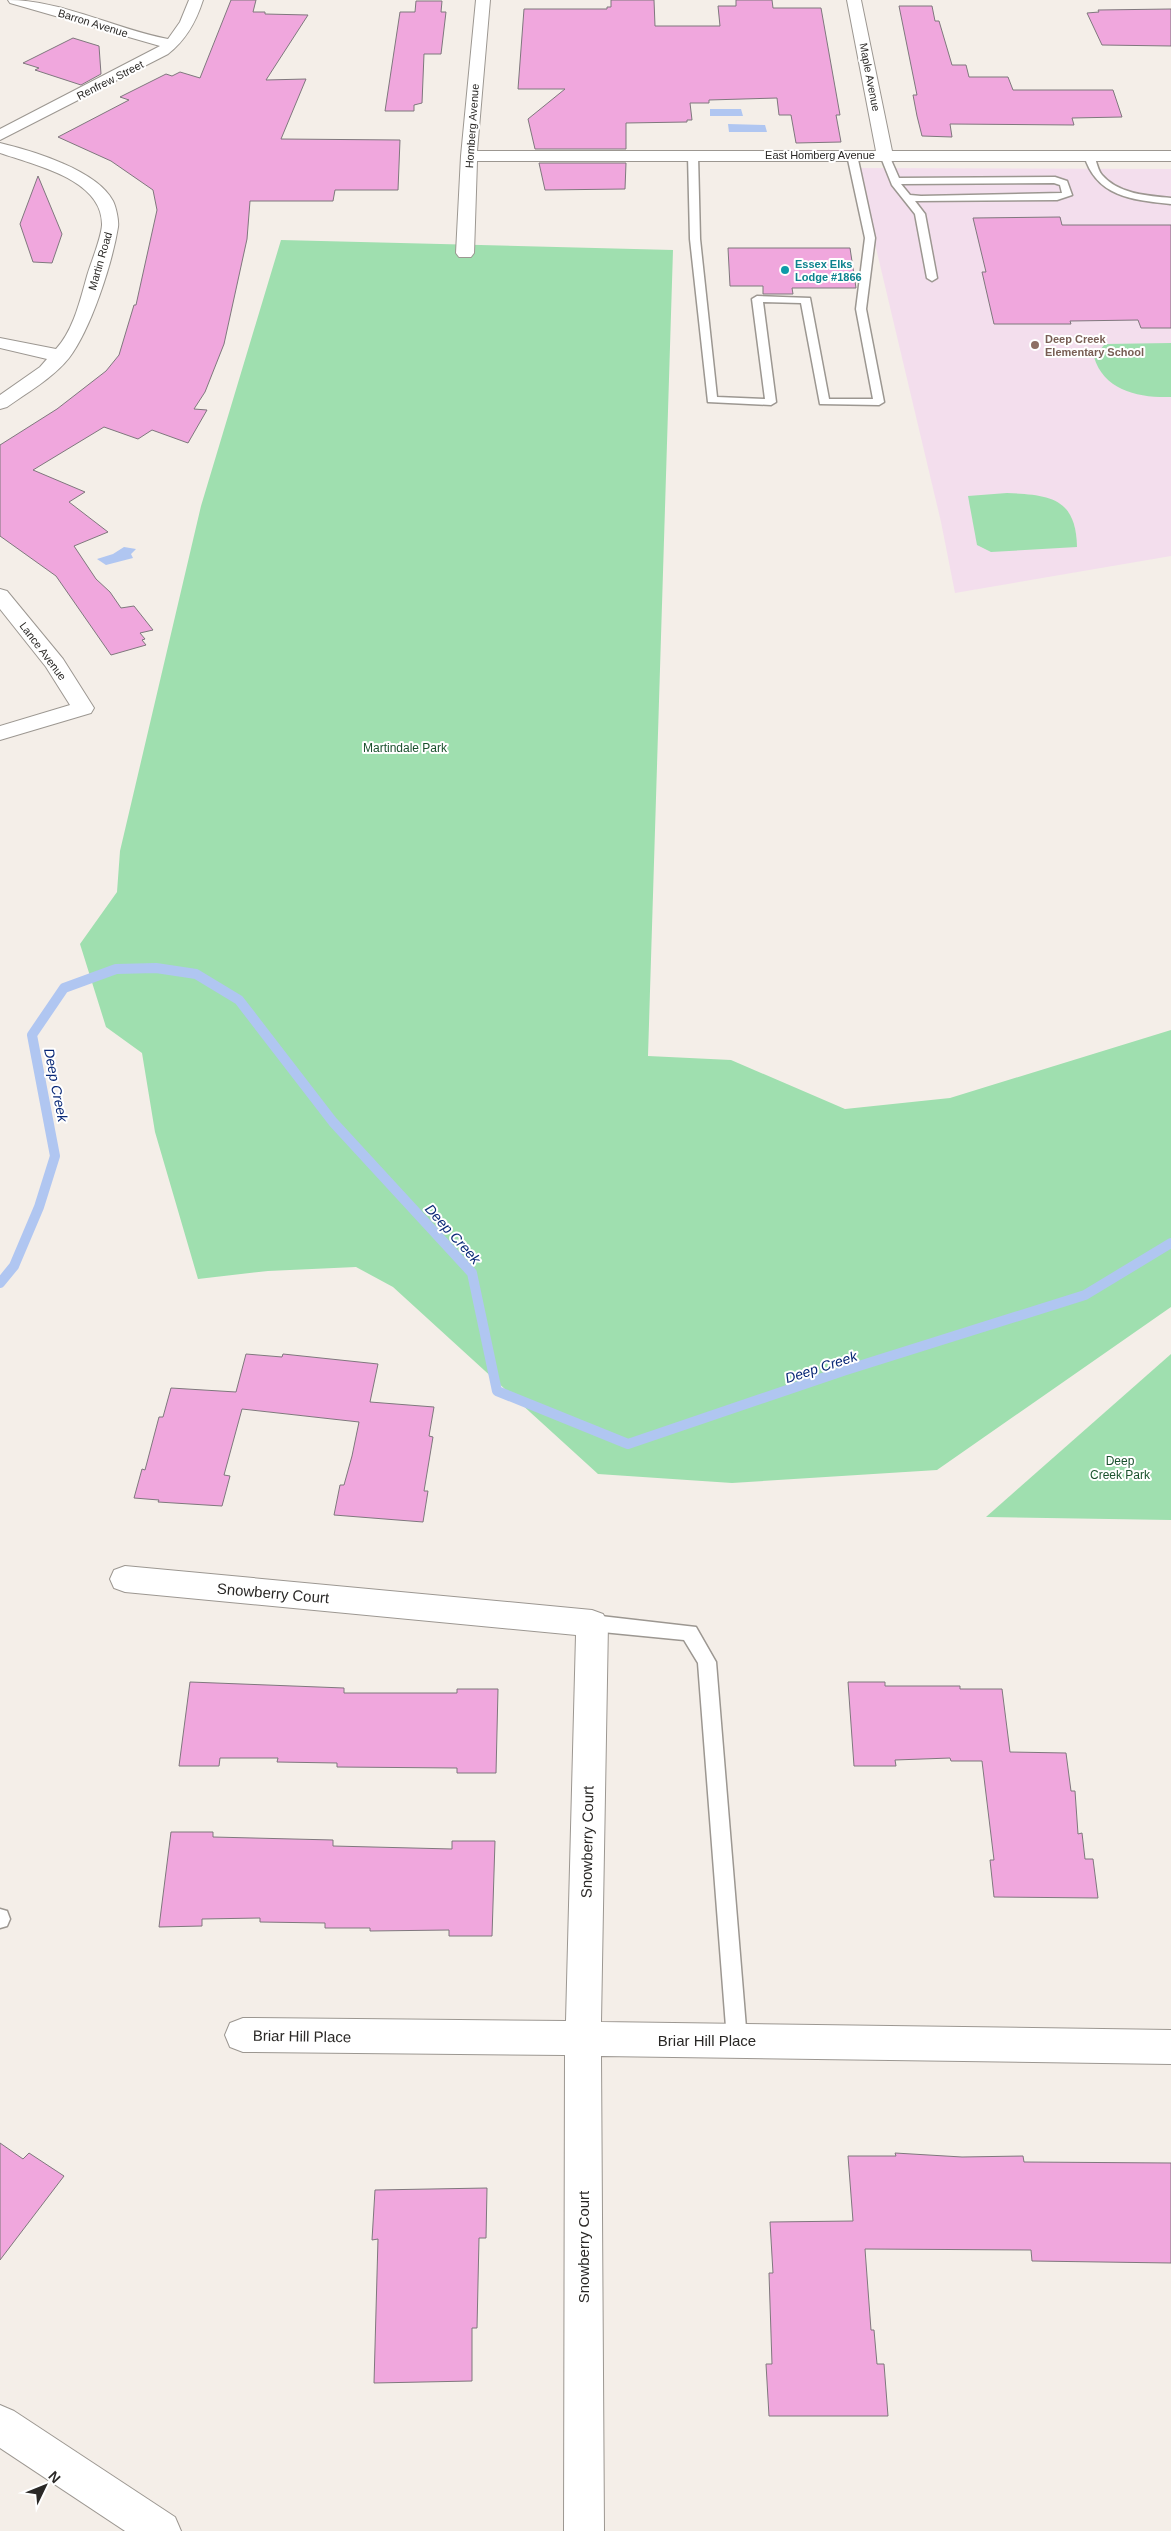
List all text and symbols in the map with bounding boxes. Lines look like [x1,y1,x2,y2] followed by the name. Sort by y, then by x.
[57,7,129,39] street label: Barron Avenue
[857,42,883,112] street label: Maple Avenue
[75,58,145,102] street label: Renfrew Street
[463,83,481,169] street label: Homberg Avenue
[765,149,875,161] street label: East Homberg Avenue
[86,231,114,291] street label: Martin Road
[795,258,862,283] place label: Essex Elks Lodge #1866
[779,264,791,276] marker: Essex Elks Lodge #1866
[1045,333,1144,358] place label: Deep Creek Elementary School
[1029,339,1041,351] marker: Deep Creek Elementary School
[17,620,69,682] street label: Lance Avenue
[363,741,448,755] park label: Martindale Park
[41,1047,71,1124] water label: Deep Creek
[422,1201,485,1268] water label: Deep Creek
[783,1348,860,1386] water label: Deep Creek
[1090,1454,1151,1482] park label: Deep Creek Park
[216,1580,331,1606] street label: Snowberry Court
[578,1785,596,1898] street label: Snowberry Court
[253,2027,351,2045] street label: Briar Hill Place
[658,2032,756,2049] street label: Briar Hill Place
[575,2190,592,2303] street label: Snowberry Court
[20,2461,70,2511] north arrow
[45,2468,64,2486] text: N

